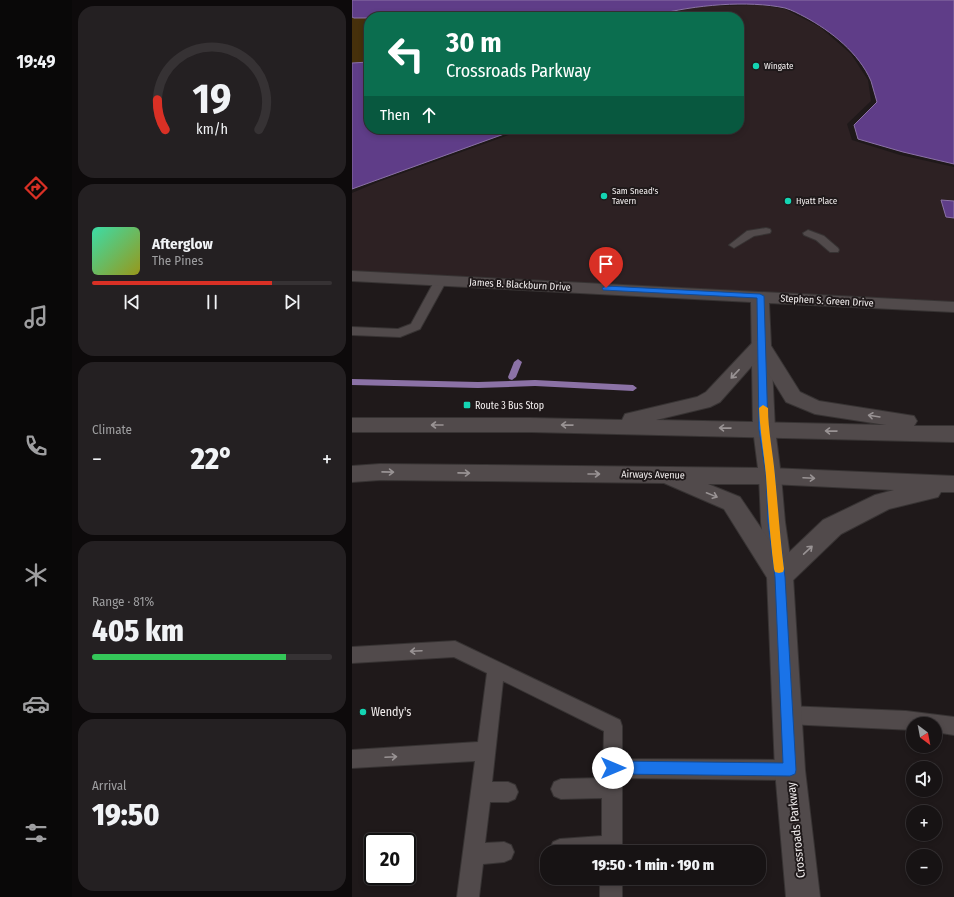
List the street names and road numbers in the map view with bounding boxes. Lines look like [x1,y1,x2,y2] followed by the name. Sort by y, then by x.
[469,276,571,294] street label: James B. Blackburn Drive
[780,293,874,309] street label: Stephen S. Green Drive
[621,468,685,482] street label: Airways Avenue
[784,781,808,879] street label: Crossroads Parkway

